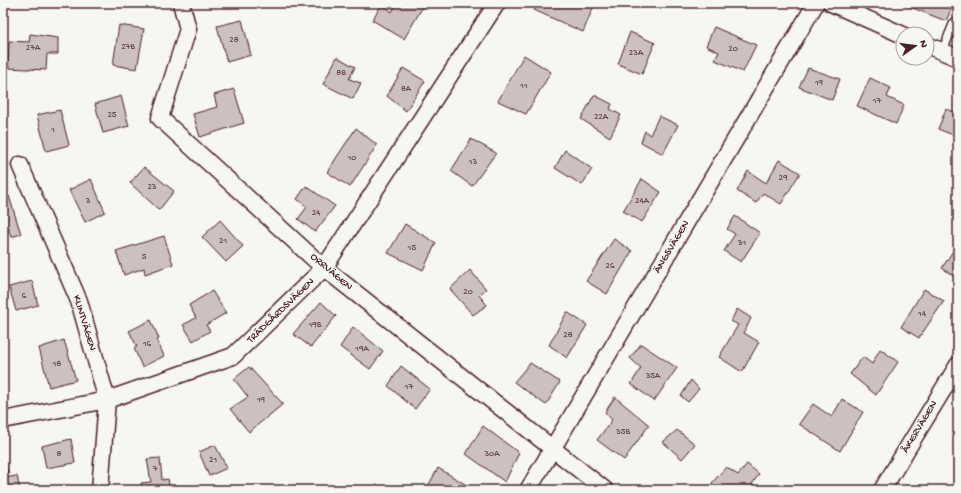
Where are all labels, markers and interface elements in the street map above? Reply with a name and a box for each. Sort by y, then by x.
north arrow [895,26,935,66]
house number: 28 [229,35,239,46]
text: N [916,39,929,49]
house number: 27B [121,42,135,53]
house number: 27A [26,43,41,54]
house number: 20 [728,44,738,55]
house number: 23A [629,48,644,59]
house number: 8B [336,68,346,79]
house number: 19 [814,78,824,89]
house number: 11 [519,81,528,92]
house number: 8A [401,84,412,95]
house number: 17 [872,96,881,107]
house number: 25 [107,110,117,121]
house number: 22A [594,112,609,123]
house number: 1 [50,125,55,136]
house number: 10 [347,153,356,164]
house number: 13 [468,157,477,168]
house number: 29 [779,173,788,184]
house number: 23 [147,182,157,193]
house number: 3 [85,196,91,207]
house number: 24A [635,196,650,207]
house number: 24 [312,208,321,219]
street label: ÄNGSVÄGEN [652,218,692,276]
house number: 21 [219,236,227,247]
house number: 31 [737,238,747,249]
house number: 15 [407,243,416,254]
street label: ORRVÄGEN [307,251,355,293]
house number: 5 [142,252,147,263]
house number: 26 [606,261,615,272]
street label: TRÄDGÅRDSVÄGEN [243,274,317,347]
house number: 20 [463,287,473,298]
house number: 6 [22,291,27,302]
street label: KLINTVÄGEN [70,294,98,352]
house number: 14 [917,309,927,320]
house number: 19B [308,320,322,331]
house number: 28 [563,330,573,341]
house number: 16 [142,339,152,350]
house number: 19A [354,344,369,355]
house number: 18 [52,359,61,370]
house number: 35A [645,371,661,382]
house number: 17 [404,382,413,393]
house number: 19 [256,395,266,406]
street label: ÅKERVÄGEN [898,398,940,455]
house number: 35B [615,427,630,438]
house number: 8 [57,449,62,460]
house number: 30A [483,449,500,460]
house number: 21 [209,455,217,466]
house number: 7 [152,464,158,475]

